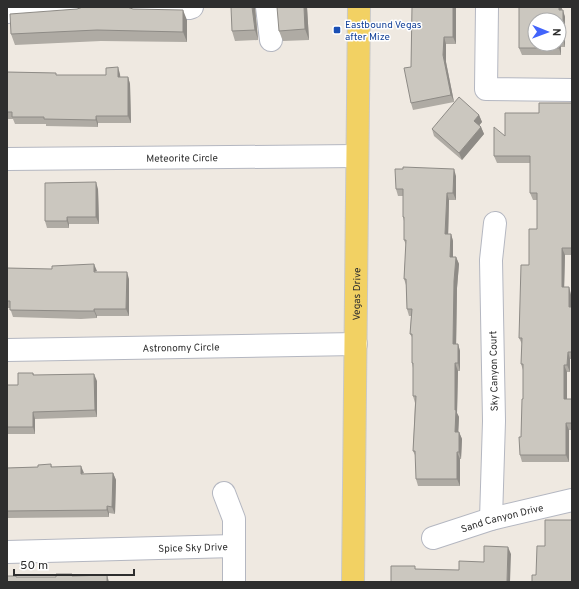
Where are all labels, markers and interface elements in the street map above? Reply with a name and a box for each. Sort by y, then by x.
north arrow [527,12,567,52]
place label: Eastbound Vegas after Mize [345,19,422,44]
marker: Eastbound Vegas after Mize [332,25,342,35]
text: N [549,28,563,36]
street label: Meteorite Circle [146,152,218,166]
street label: Vegas Drive [351,268,364,321]
street label: Sky Canyon Court [487,330,502,411]
street label: Astronomy Circle [142,341,220,356]
street label: Sand Canyon Drive [459,502,545,536]
street label: Spice Sky Drive [158,541,228,556]
scale bar [14,551,134,577]
text: 50 m [20,558,48,574]

